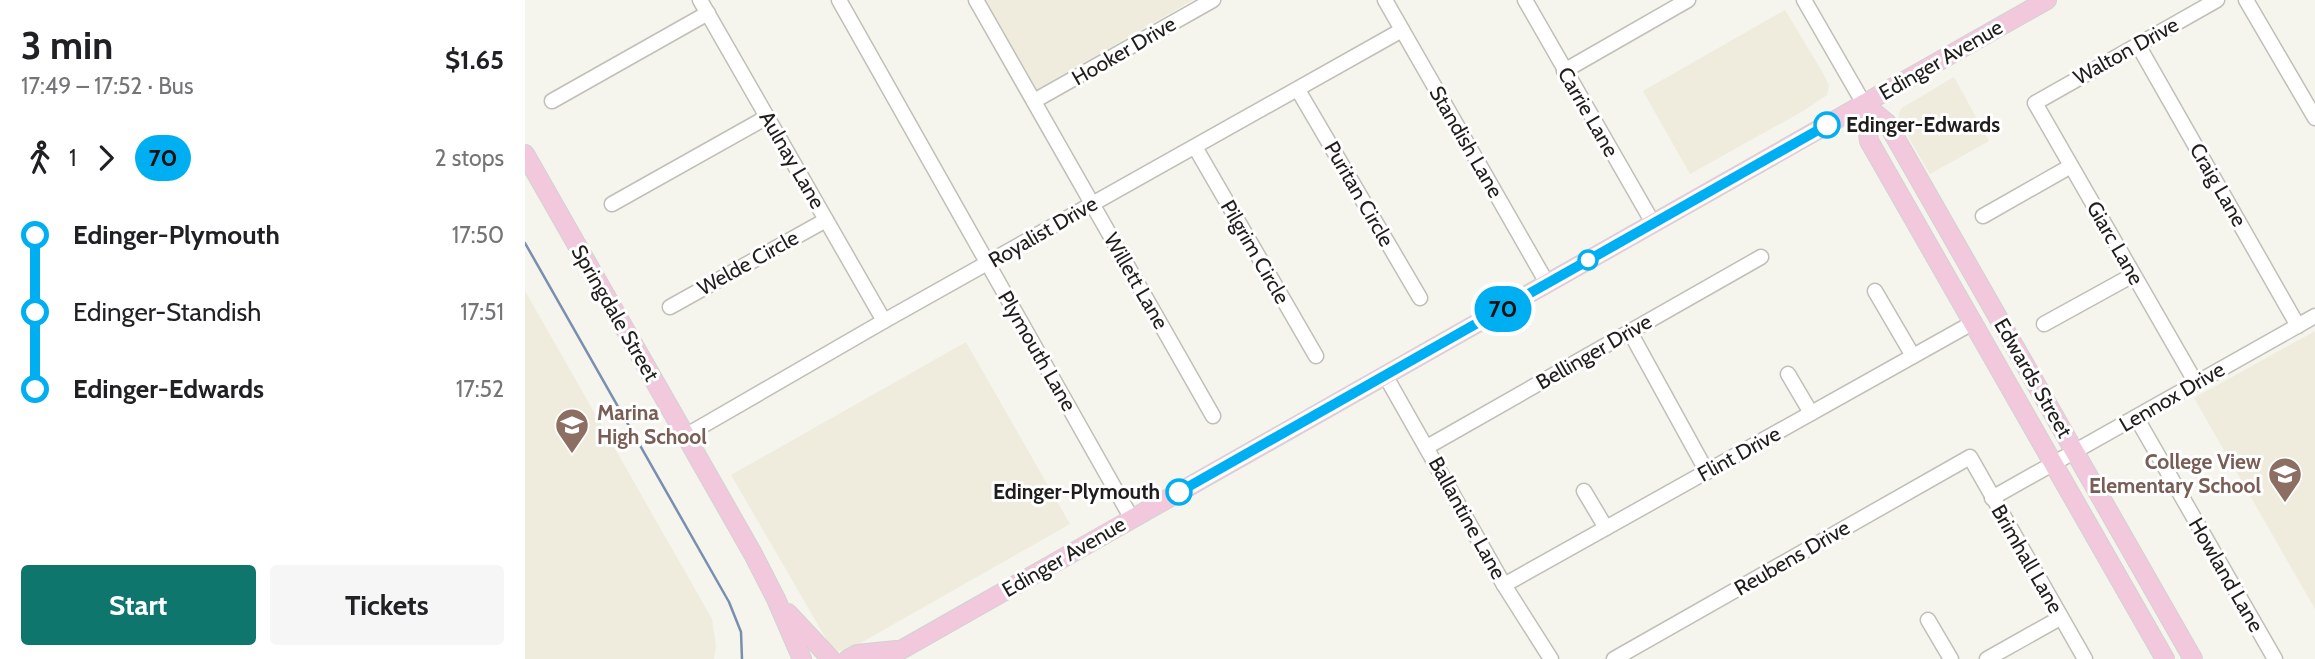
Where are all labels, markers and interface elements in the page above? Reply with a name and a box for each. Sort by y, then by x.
street label: Hooker Drive [1067,11,1180,90]
street label: Walton Drive [2069,11,2183,90]
street label: Edinger Avenue [1875,14,2007,105]
text: 3 min [21,22,113,69]
text: $1.65 [445,44,504,76]
street label: Carrie Lane [1553,62,1624,161]
text: 17:49 – 17:52 · Bus [21,72,193,100]
street label: Standish Lane [1424,81,1509,202]
street label: Aulnay Lane [754,107,830,213]
marker: Edinger-Edwards [1814,112,1840,138]
place label: Edinger-Edwards [1846,112,2000,137]
street label: Puritan Circle [1319,137,1400,251]
icon: walk [21,139,59,177]
icon: forward [87,139,125,177]
street label: Craig Lane [2185,139,2252,231]
text: 70 [149,143,177,172]
text: 1 [69,144,77,172]
text: 2 stops [435,144,504,172]
street label: Royalist Drive [984,190,1102,273]
street label: Pilgrim Circle [1216,195,1295,308]
street label: Giarc Lane [2082,197,2149,289]
text: Edinger-Plymouth [73,219,280,251]
text: 17:50 [452,221,504,249]
street label: Welde Circle [693,225,803,300]
street label: Willett Lane [1099,228,1174,333]
street label: Springdale Street [566,240,665,385]
unlabelled marker [1578,250,1598,270]
street label: Plymouth Lane [993,286,1082,415]
line badge: 70 [1471,286,1535,332]
text: 70 [1489,294,1517,323]
text: Edinger-Standish [73,296,261,328]
text: 17:51 [460,298,504,326]
street label: Bellinger Drive [1532,308,1656,395]
street label: Edwards Street [1989,314,2078,442]
street label: Lennox Drive [2115,356,2229,437]
text: Edinger-Edwards [73,373,264,405]
text: 17:52 [456,375,504,403]
place label: Marina High School [597,400,707,449]
school or university icon: Marina High School [553,406,591,455]
street label: Flint Drive [1693,420,1785,487]
place label: College View Elementary School [2089,449,2262,498]
street label: Ballantine Lane [1424,452,1511,584]
school or university icon: College View Elementary School [2266,455,2304,504]
place label: Edinger-Plymouth [993,479,1160,504]
marker: Edinger-Plymouth [1166,479,1192,505]
street label: Brimhall Lane [1986,500,2069,618]
street label: Edinger Avenue [998,511,1130,602]
street label: Howland Lane [2184,513,2269,636]
street label: Reubens Drive [1730,514,1854,601]
button: Start [21,565,256,645]
button: Tickets [270,565,504,645]

